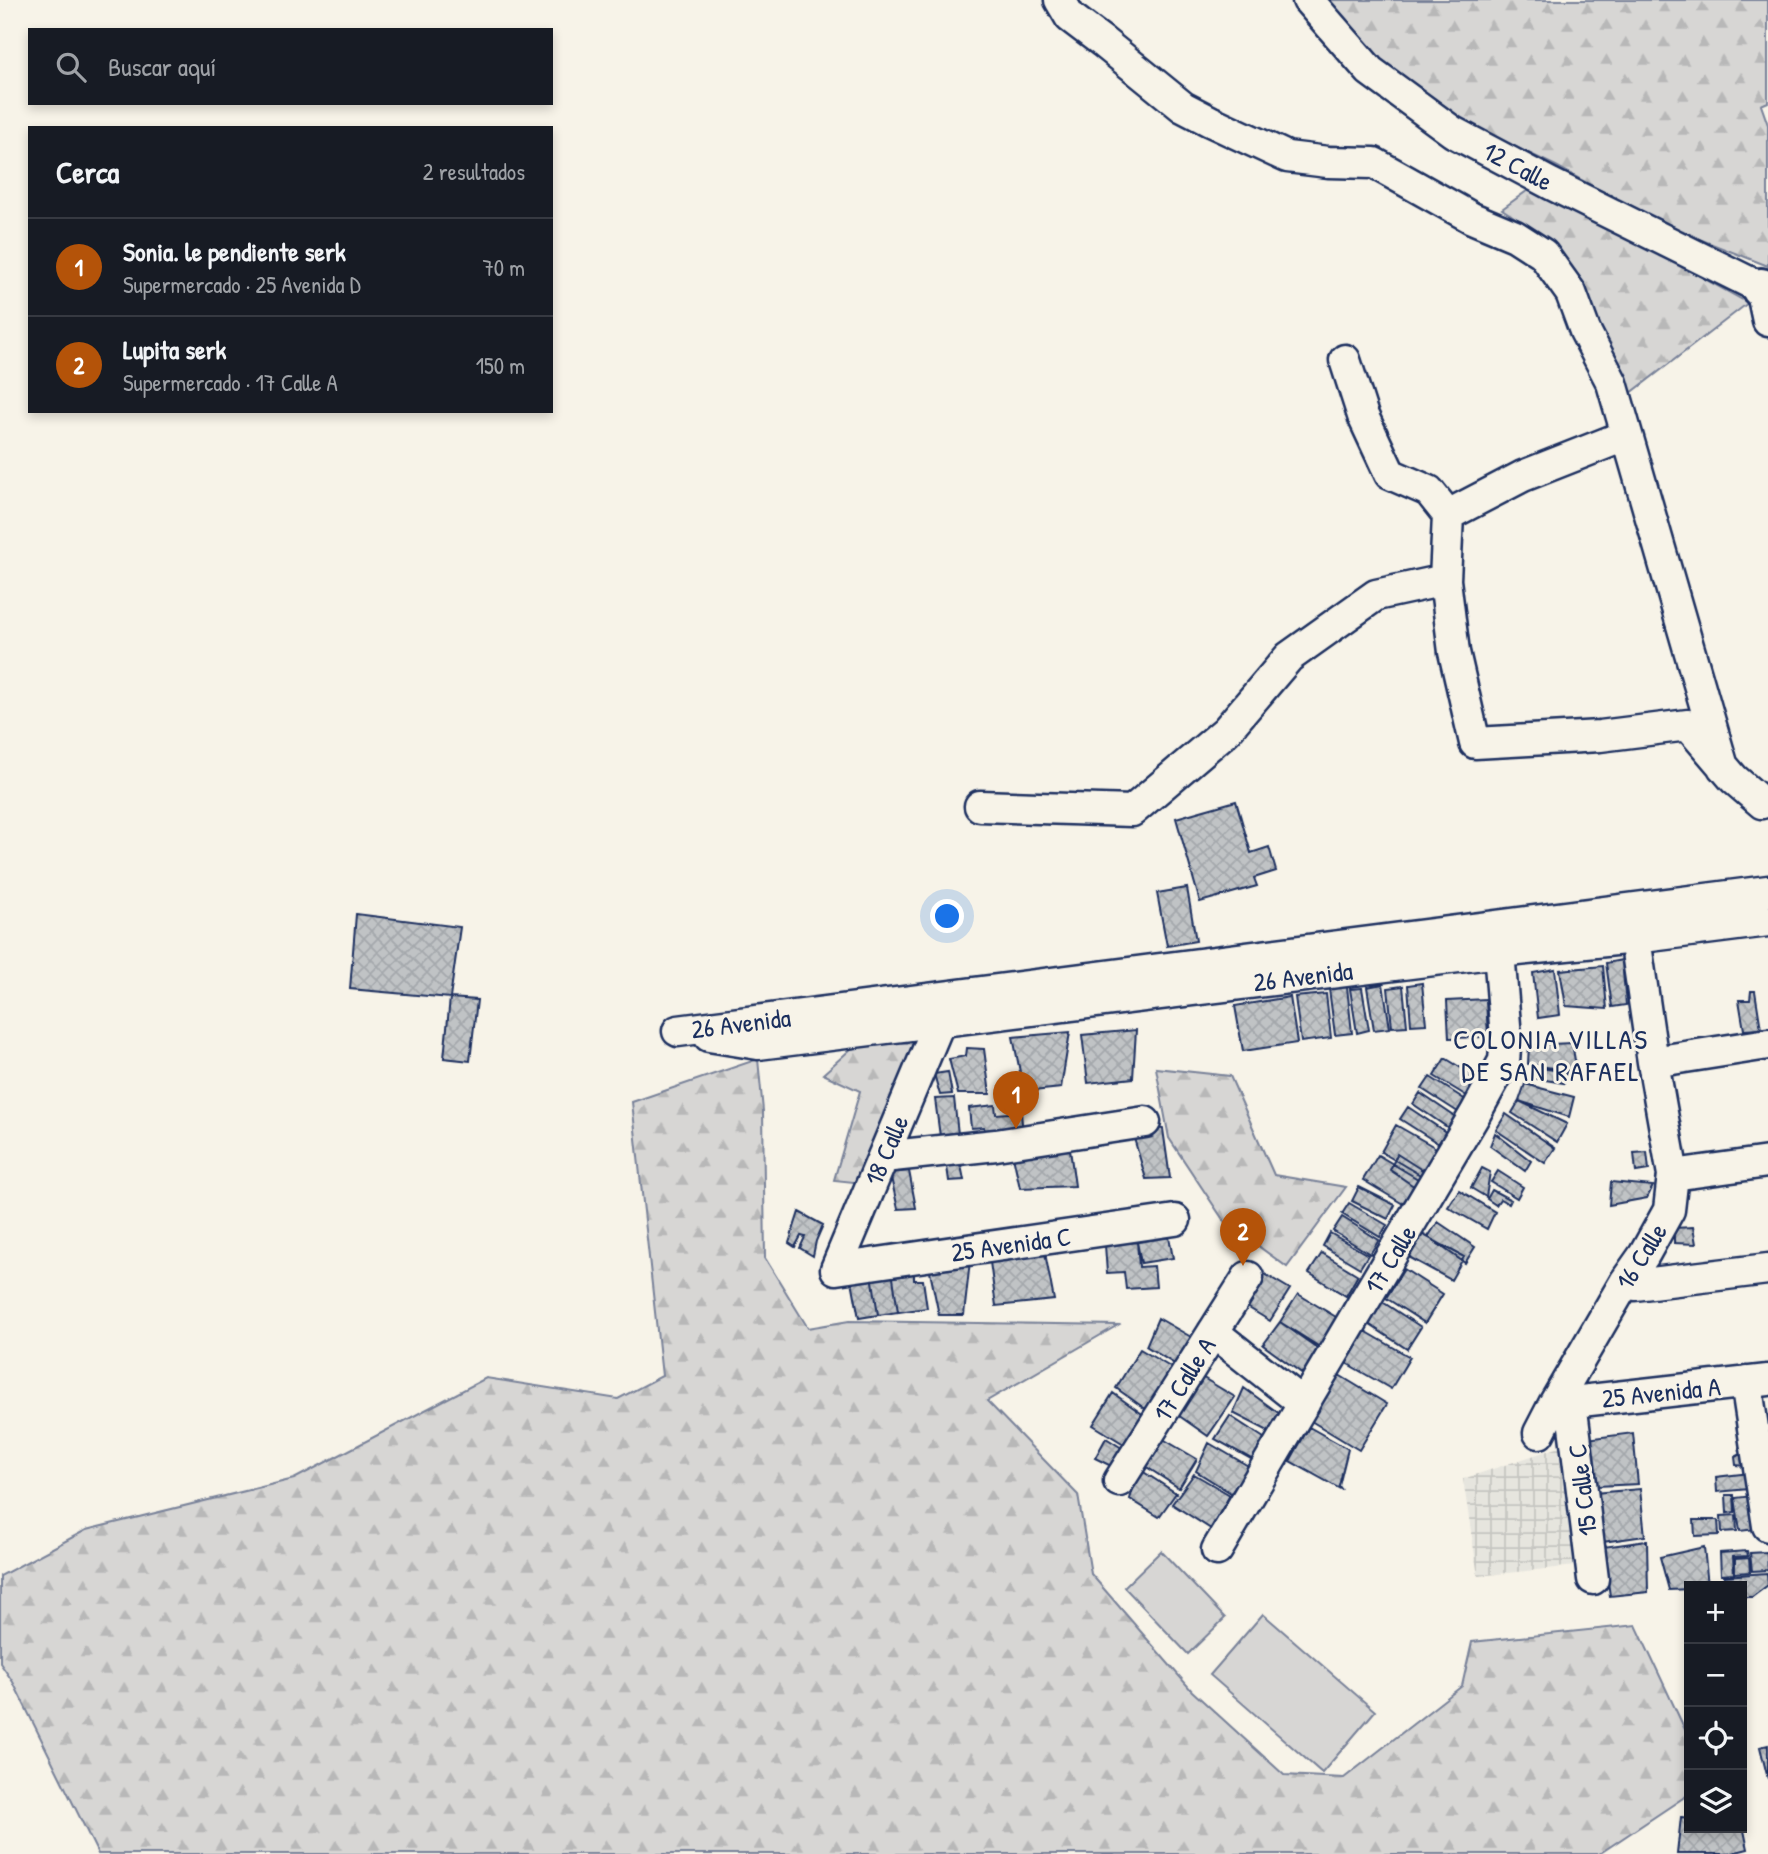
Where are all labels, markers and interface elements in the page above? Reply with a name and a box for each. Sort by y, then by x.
search box [28,28,553,105]
icon: search [52,48,90,86]
text: Buscar aquí [108,49,216,84]
street label: 12 Calle [1477,133,1559,199]
text: Cerca [56,152,119,192]
text: 2 resultados [423,156,525,187]
text: Sonia. le pendiente serk [123,234,346,269]
text: 1 [75,252,83,283]
text: 70 m [482,252,525,283]
text: Supermercado · 25 Avenida D [123,269,361,300]
text: Lupita serk [123,332,226,367]
text: 2 [74,350,84,381]
text: 150 m [476,350,525,381]
text: Supermercado · 17 Calle A [123,367,338,398]
your location [930,899,964,933]
street label: 26 Avenida [1251,953,1355,999]
street label: 26 Avenida [689,1000,793,1046]
district label: COLONIA VILLAS DE SAN RAFAEL [1453,1020,1649,1090]
pin: 1 [993,1071,1039,1129]
street label: 18 Calle [856,1110,916,1190]
pin: 2 [1220,1208,1266,1266]
street label: 16 Calle [1607,1216,1675,1296]
street label: 25 Avenida C [949,1218,1073,1270]
street label: 17 Calle [1356,1218,1424,1300]
street label: 17 Calle A [1145,1330,1224,1428]
street label: 25 Avenida A [1600,1368,1722,1416]
street label: 15 Calle C [1559,1442,1605,1538]
map controls [1684,1581,1747,1833]
button: + [1684,1581,1747,1644]
button: − [1684,1644,1747,1707]
button: locate [1684,1707,1747,1770]
button: layers [1684,1770,1747,1833]

